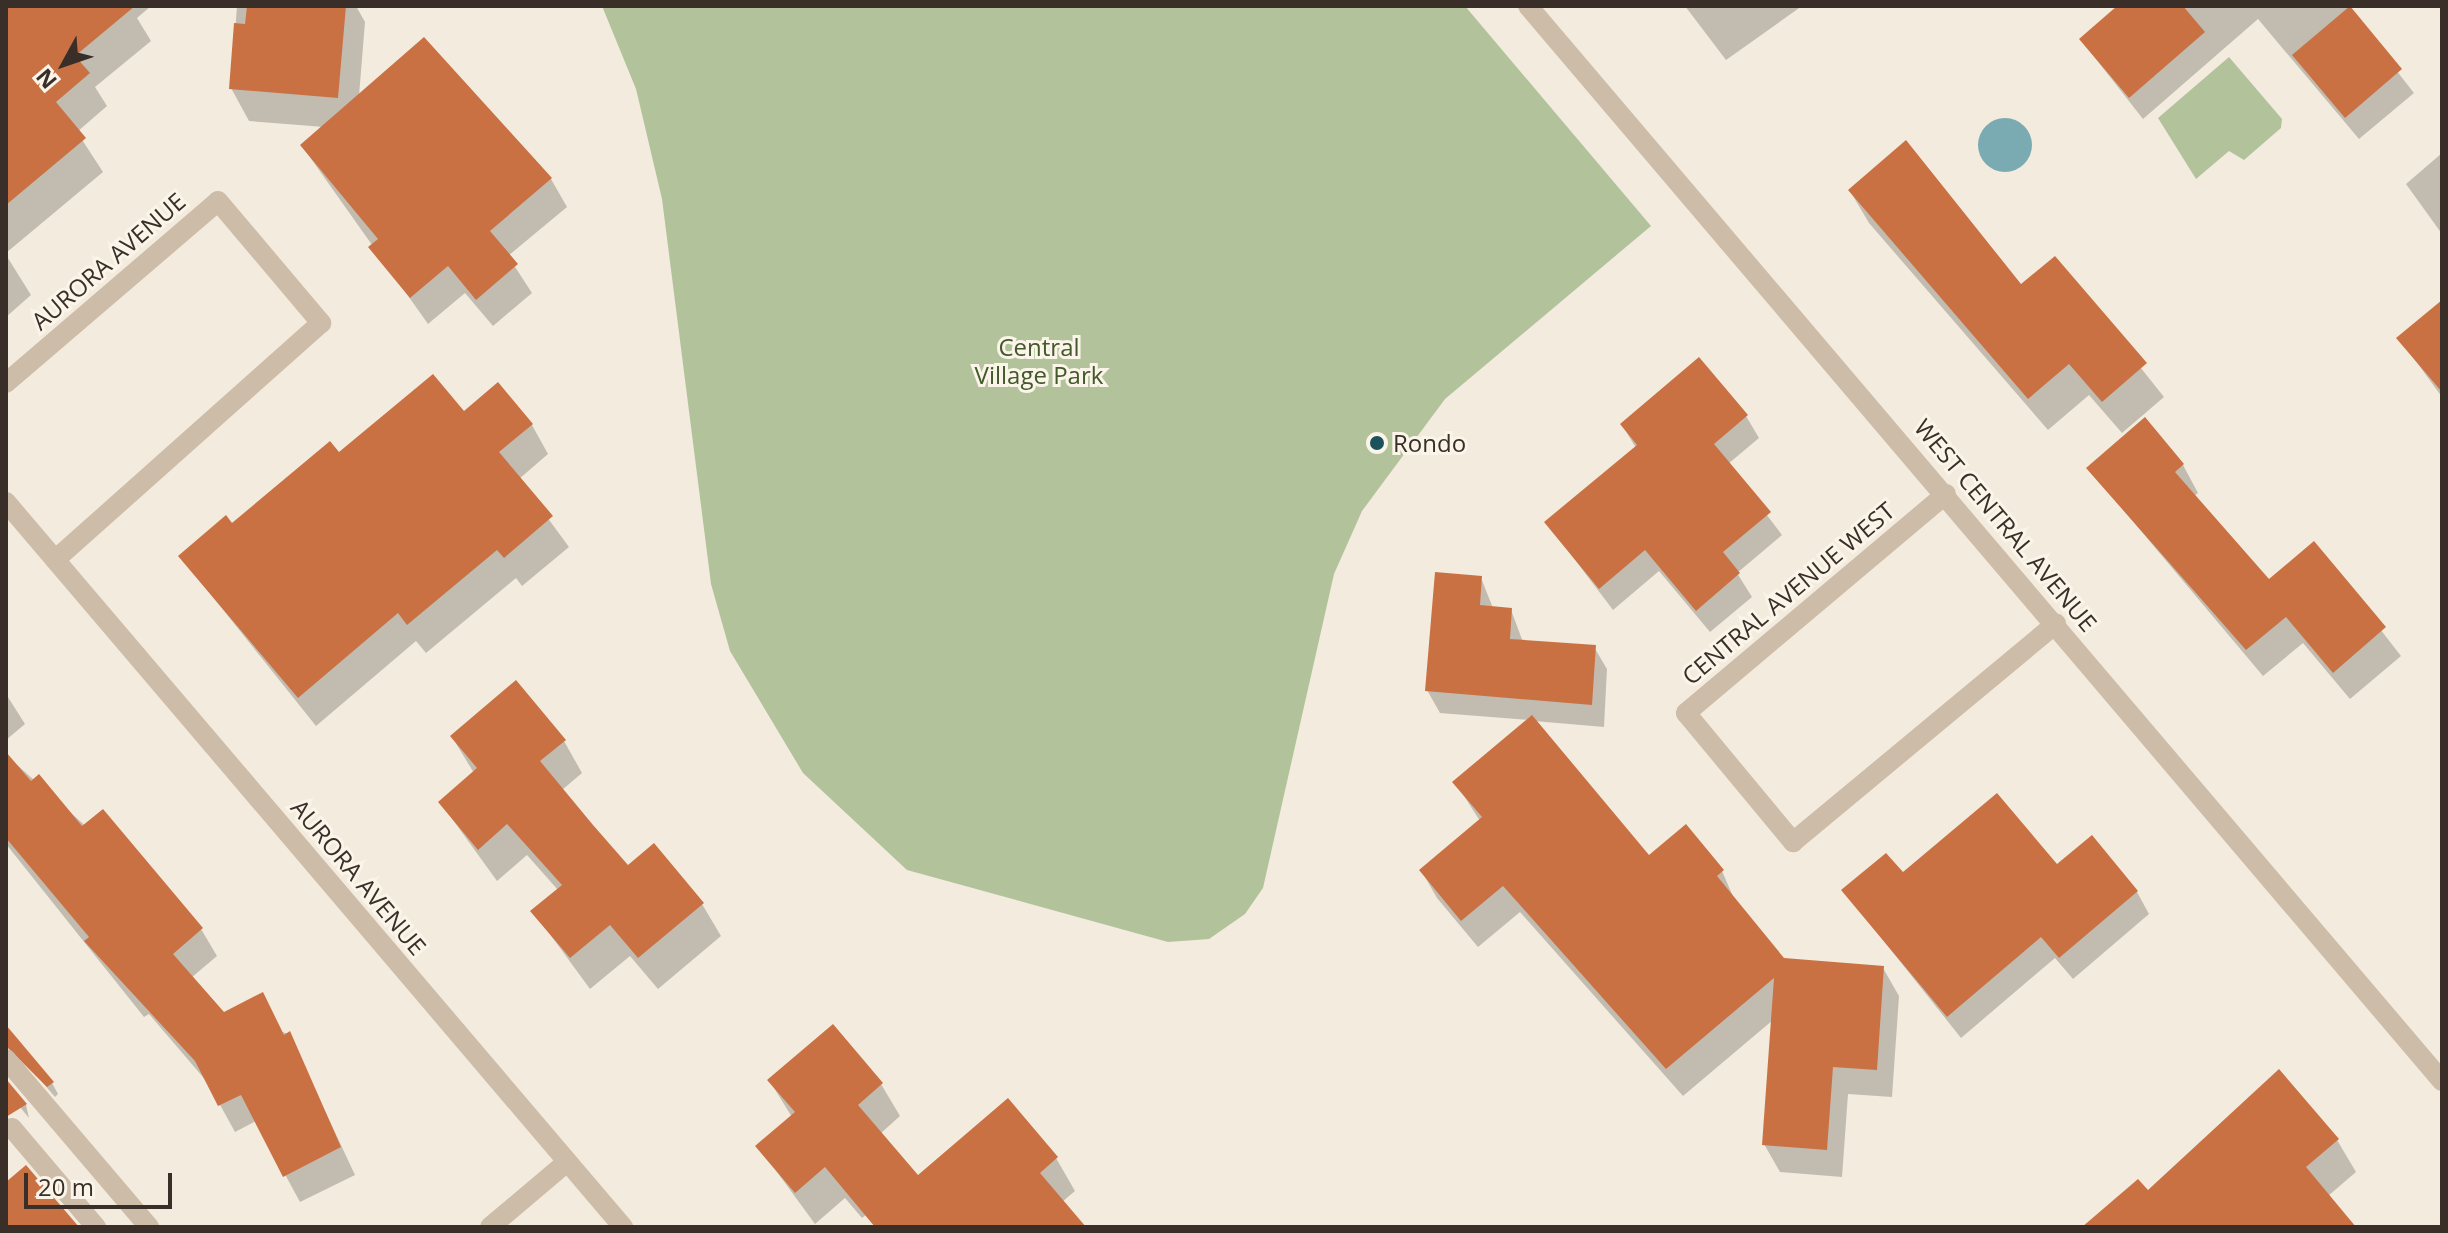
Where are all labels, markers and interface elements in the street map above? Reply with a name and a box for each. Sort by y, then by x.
north arrow [24,24,104,104]
text: N [28,63,63,96]
street label: AURORA AVENUE [25,186,191,336]
park label: Central Village Park [975,333,1103,389]
street label: WEST CENTRAL AVENUE [1909,413,2103,637]
place label: Rondo [1393,429,1466,457]
marker: Rondo [1368,434,1386,452]
street label: CENTRAL AVENUE WEST [1676,496,1900,690]
street label: AURORA AVENUE [286,793,432,961]
scale bar [28,1157,176,1207]
text: 20 m [38,1170,94,1203]

